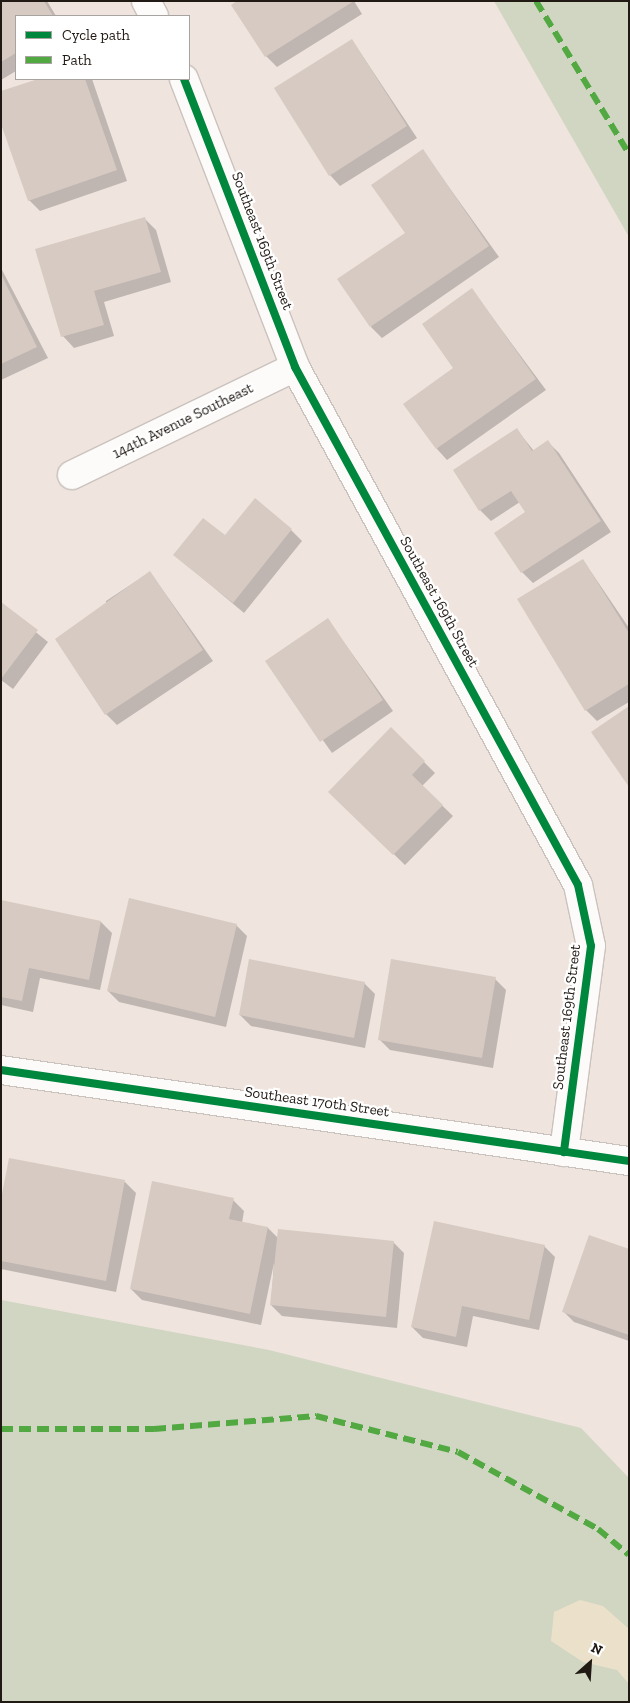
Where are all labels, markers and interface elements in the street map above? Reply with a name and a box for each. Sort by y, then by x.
legend [15,15,190,80]
text: Cycle path [62,26,130,44]
text: Path [62,51,92,69]
street label: Southeast 169th Street [227,169,297,313]
street label: 144th Avenue Southeast [110,379,256,463]
street label: Southeast 169th Street [396,534,482,670]
street label: Southeast 169th Street [549,943,585,1091]
street label: Southeast 170th Street [243,1083,391,1121]
north arrow [565,1638,615,1688]
text: N [588,1639,605,1659]

